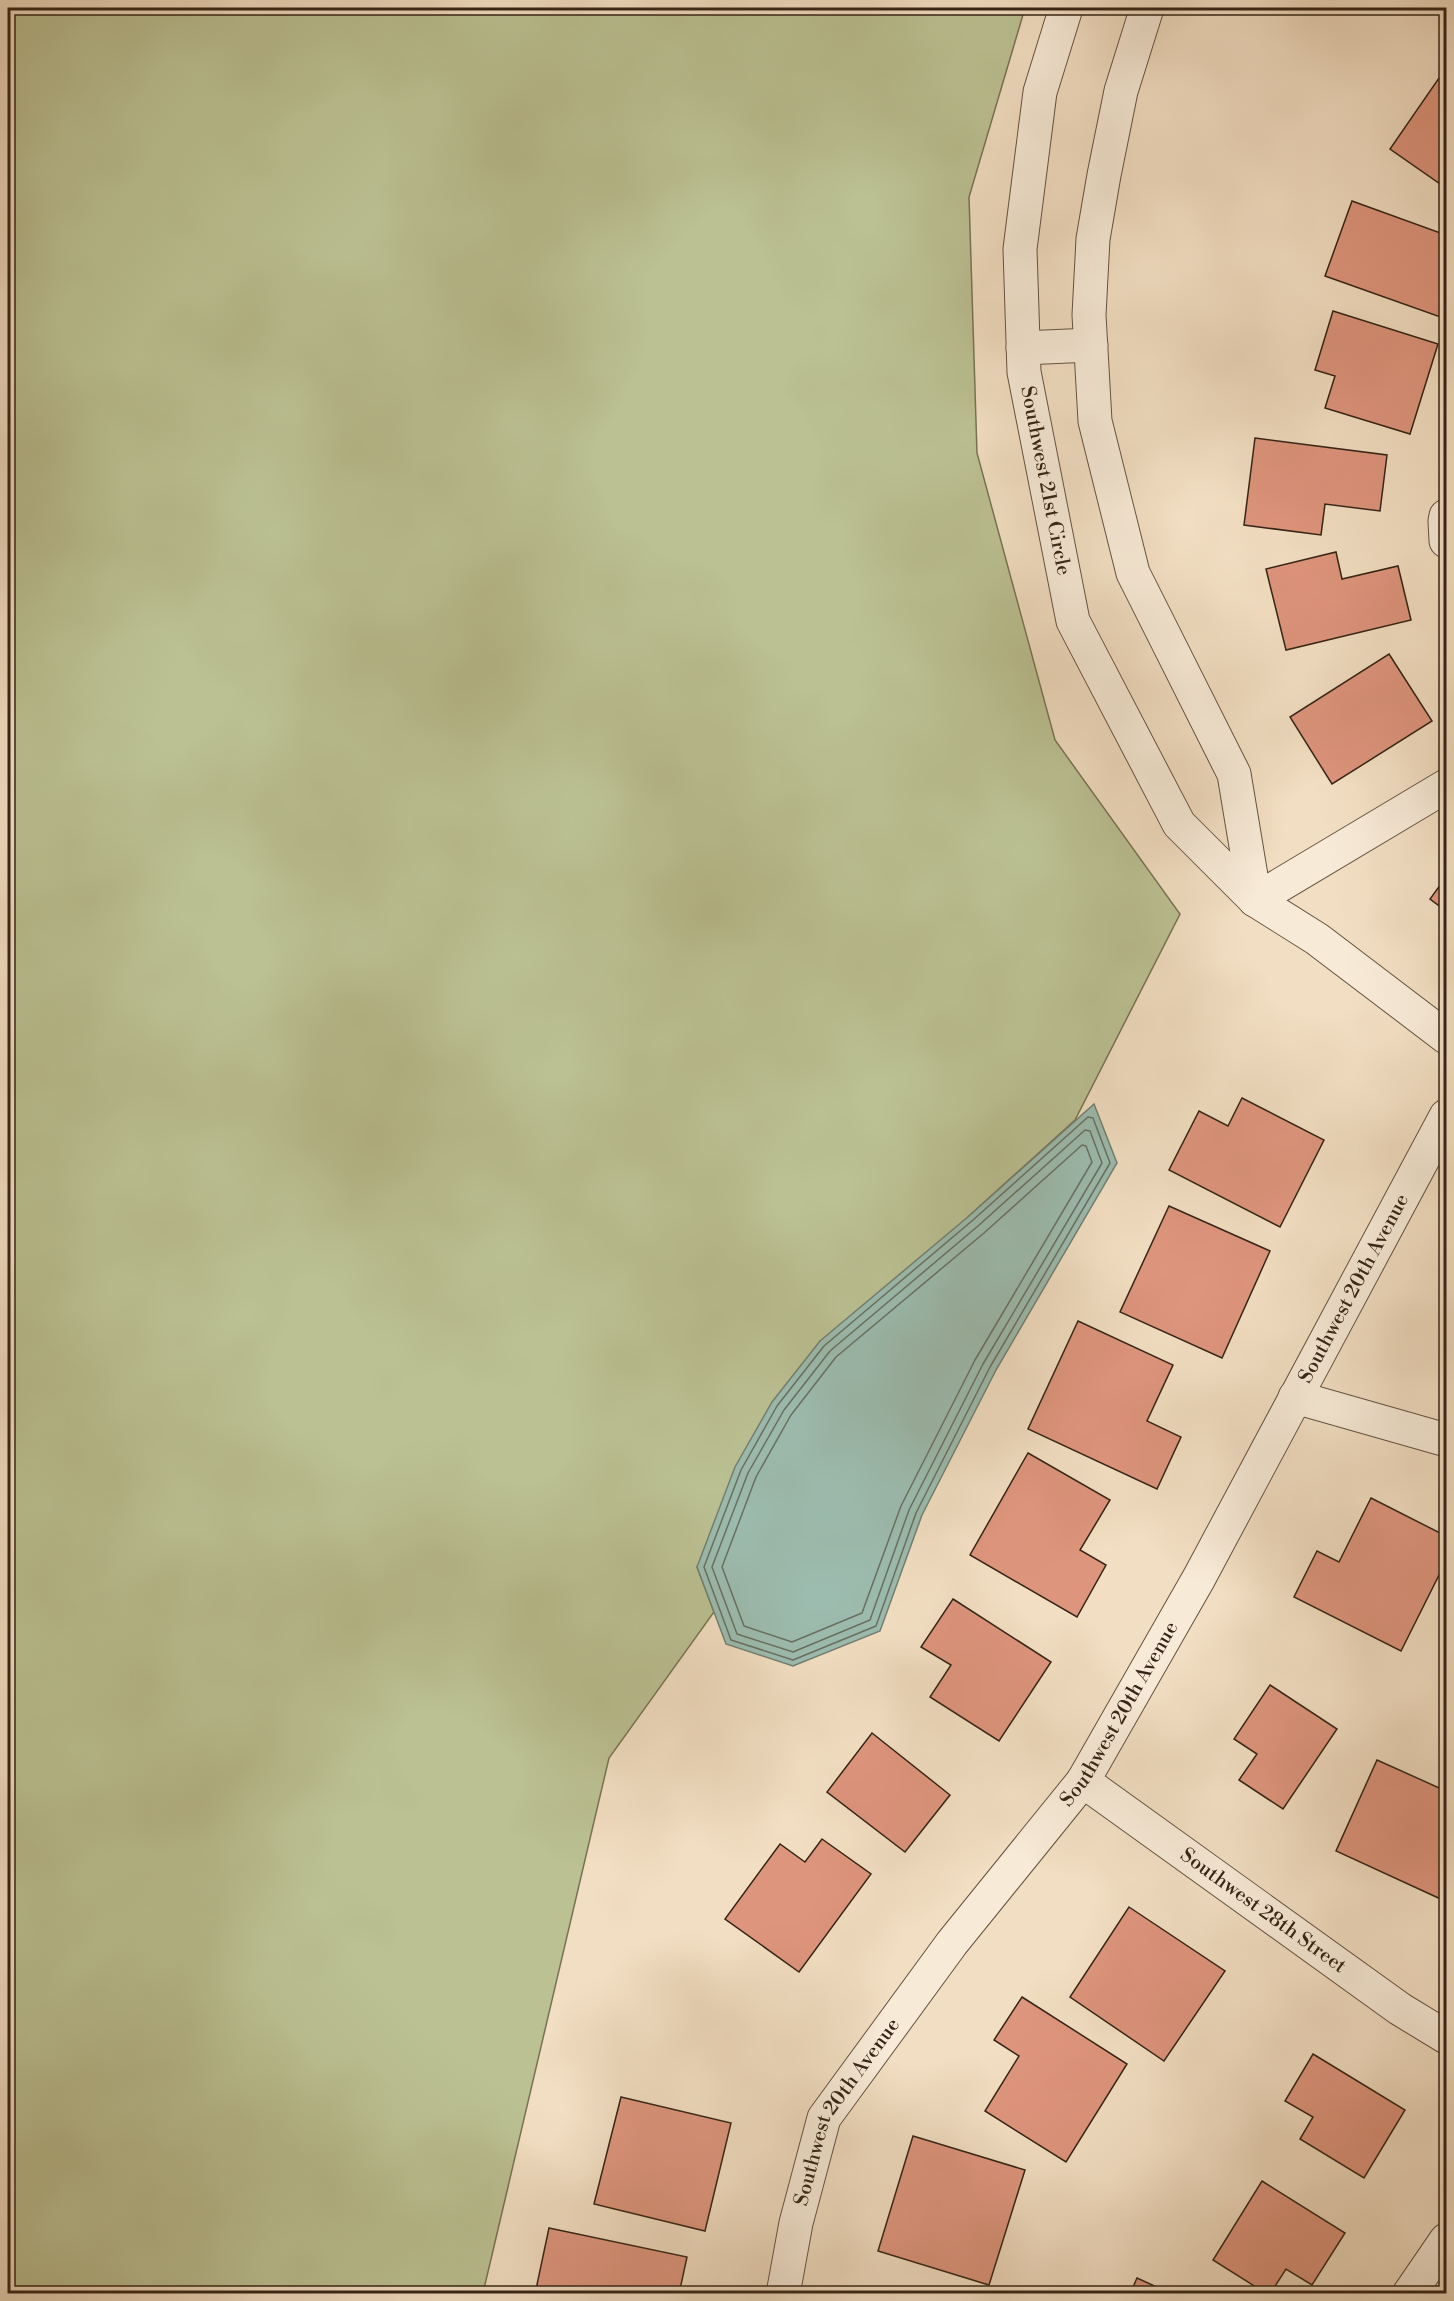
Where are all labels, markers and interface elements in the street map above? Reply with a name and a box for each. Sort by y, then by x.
street label: Southwest 21st Circle [1015,384,1076,577]
street label: Southwest 20th Avenue [1293,1190,1415,1388]
street label: Southwest 20th Avenue [1055,1617,1184,1812]
street label: Southwest 28th Street [1175,1842,1351,1979]
street label: Southwest 20th Avenue [789,2013,905,2209]

